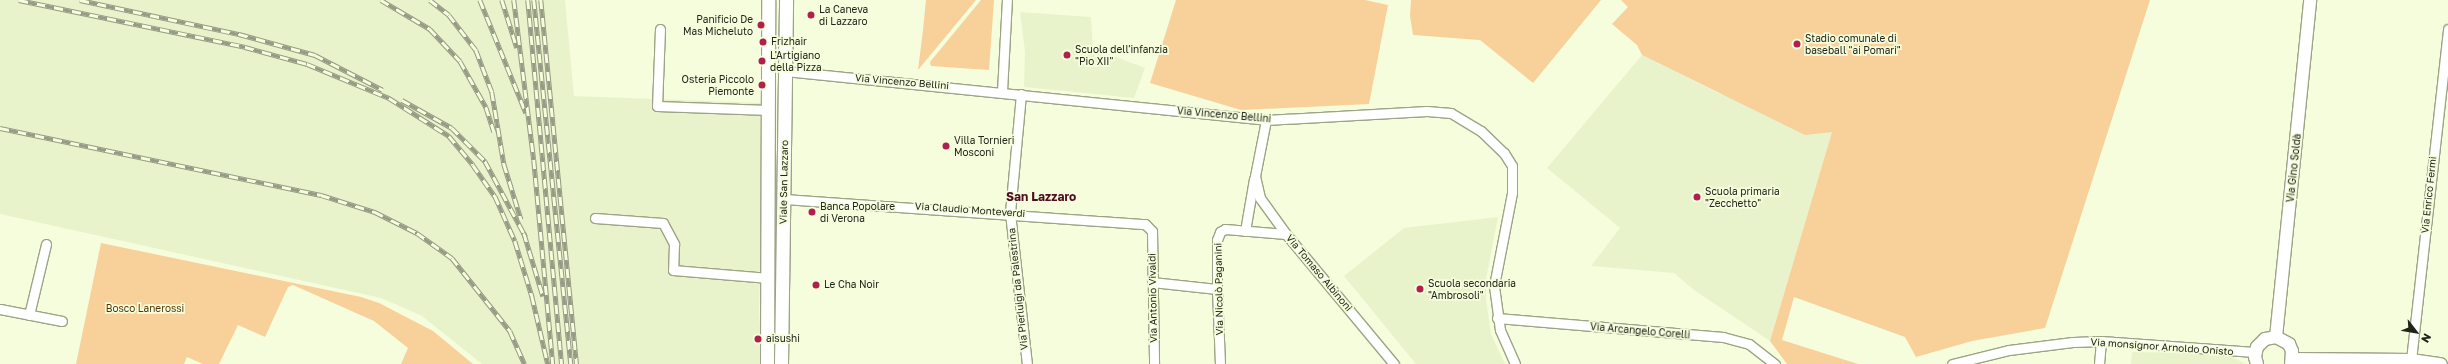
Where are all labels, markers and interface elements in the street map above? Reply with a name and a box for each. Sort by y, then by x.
place label: La Caneva di Lazzaro [819,3,868,26]
marker: La Caneva di Lazzaro [806,10,816,20]
place label: Panificio De Mas Micheluto [683,13,753,36]
marker: Panificio De Mas Micheluto [756,20,766,30]
place label: Stadio comunale di baseball "ai Pomari" [1805,32,1901,56]
place label: Frizhair [771,36,807,48]
marker: Frizhair [758,37,768,47]
marker: Stadio comunale di baseball "ai Pomari" [1792,39,1802,49]
place label: Scuola dell'infanzia "Pio XII" [1075,43,1168,66]
place label: L'Artigiano della Pizza [770,49,822,72]
marker: Scuola dell'infanzia "Pio XII" [1062,50,1072,60]
marker: L'Artigiano della Pizza [757,56,767,66]
street label: Via Vincenzo Bellini [854,72,950,92]
place label: Osteria Piccolo Piemonte [682,73,754,96]
marker: Osteria Piccolo Piemonte [757,80,767,90]
street label: Via Vincenzo Bellini [1176,105,1272,125]
street label: Via Gino Soldà [2284,133,2304,203]
place label: Villa Tornieri Mosconi [954,134,1014,158]
street label: Viale San Lazzaro [777,140,791,224]
marker: Villa Tornieri Mosconi [941,141,951,151]
street label: Via Enrico Fermi [2419,156,2439,234]
place label: Scuola primaria "Zecchetto" [1705,185,1780,208]
district label: San Lazzaro [1006,190,1076,204]
marker: Scuola primaria "Zecchetto" [1692,192,1702,202]
place label: Banca Popolare di Verona [820,200,895,224]
street label: Via Claudio Monteverdi [914,200,1026,220]
marker: Banca Popolare di Verona [807,207,817,217]
street label: Via Pierluigi da Palestrina [1006,227,1030,351]
street label: Via Tomaso Albinoni [1283,232,1355,314]
street label: Via Nicolò Paganini [1212,243,1226,335]
street label: Via Antonio Vivaldi [1146,253,1160,343]
place label: Scuola secondaria "Ambrosoli" [1428,277,1516,300]
place label: Le Cha Noir [824,279,879,291]
marker: Le Cha Noir [811,280,821,290]
marker: Scuola secondaria "Ambrosoli" [1415,284,1425,294]
park label: Bosco Lanerossi [106,303,184,315]
north arrow [2396,312,2436,352]
street label: Via Arcangelo Corelli [1590,321,1690,341]
text: N [2419,332,2434,345]
place label: aisushi [766,333,800,345]
marker: aisushi [753,334,763,344]
street label: Via monsignor Arnoldo Onisto [2090,336,2234,358]

